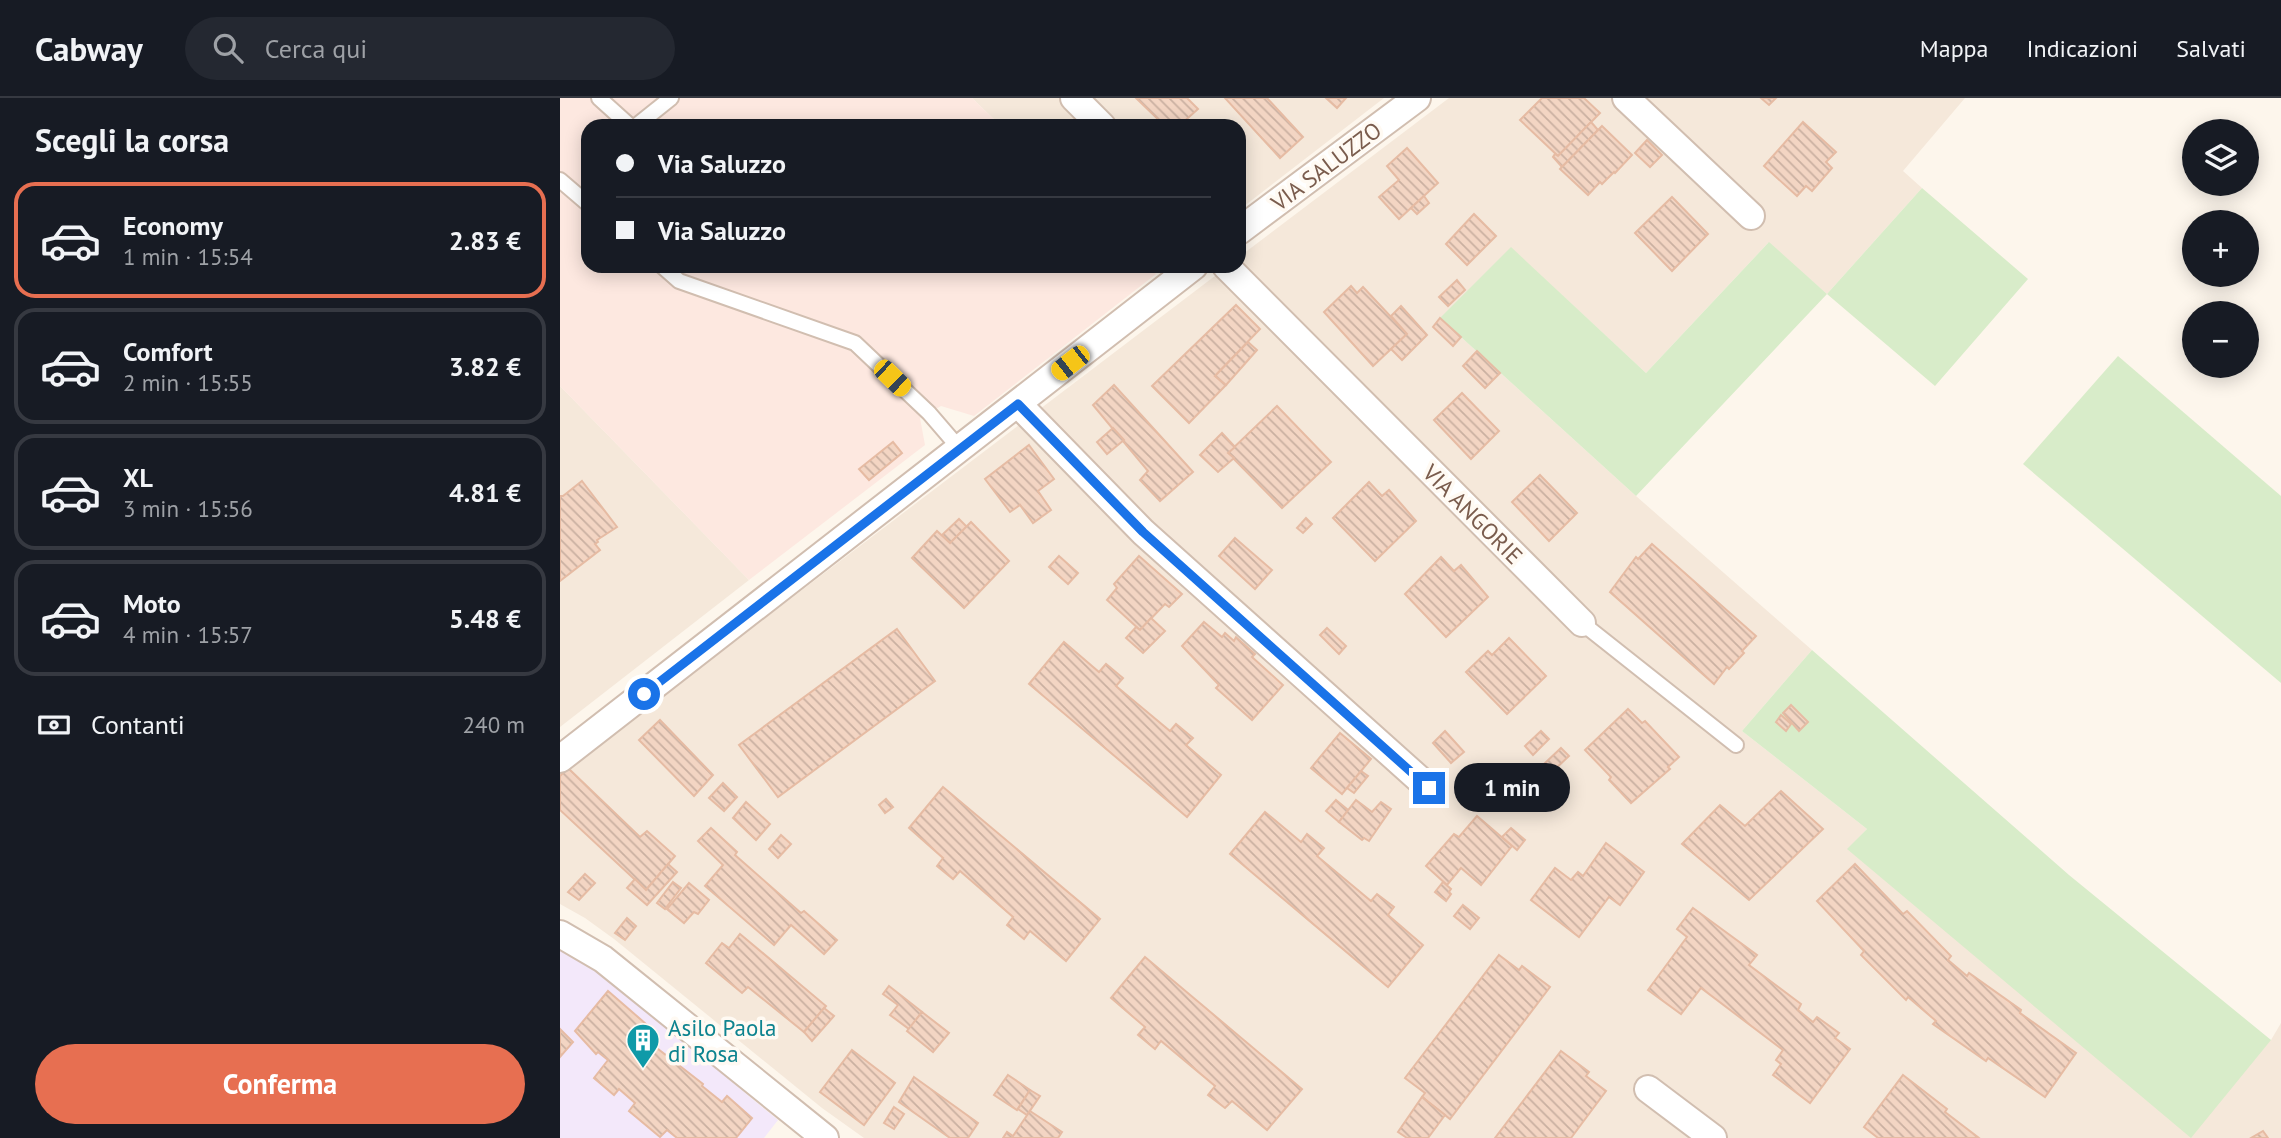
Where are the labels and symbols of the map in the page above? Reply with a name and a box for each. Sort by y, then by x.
street label: VIA SALUZZO [1264,115,1387,218]
car [1047,342,1094,384]
car [870,356,915,400]
street label: VIA ANGORIE [1416,457,1529,570]
route start [628,678,660,710]
callout: 1 min [1454,764,1569,812]
route end [1413,772,1445,804]
place label: Asilo Paola di Rosa [668,1013,776,1068]
building icon: Asilo Paola di Rosa [624,1021,662,1070]

